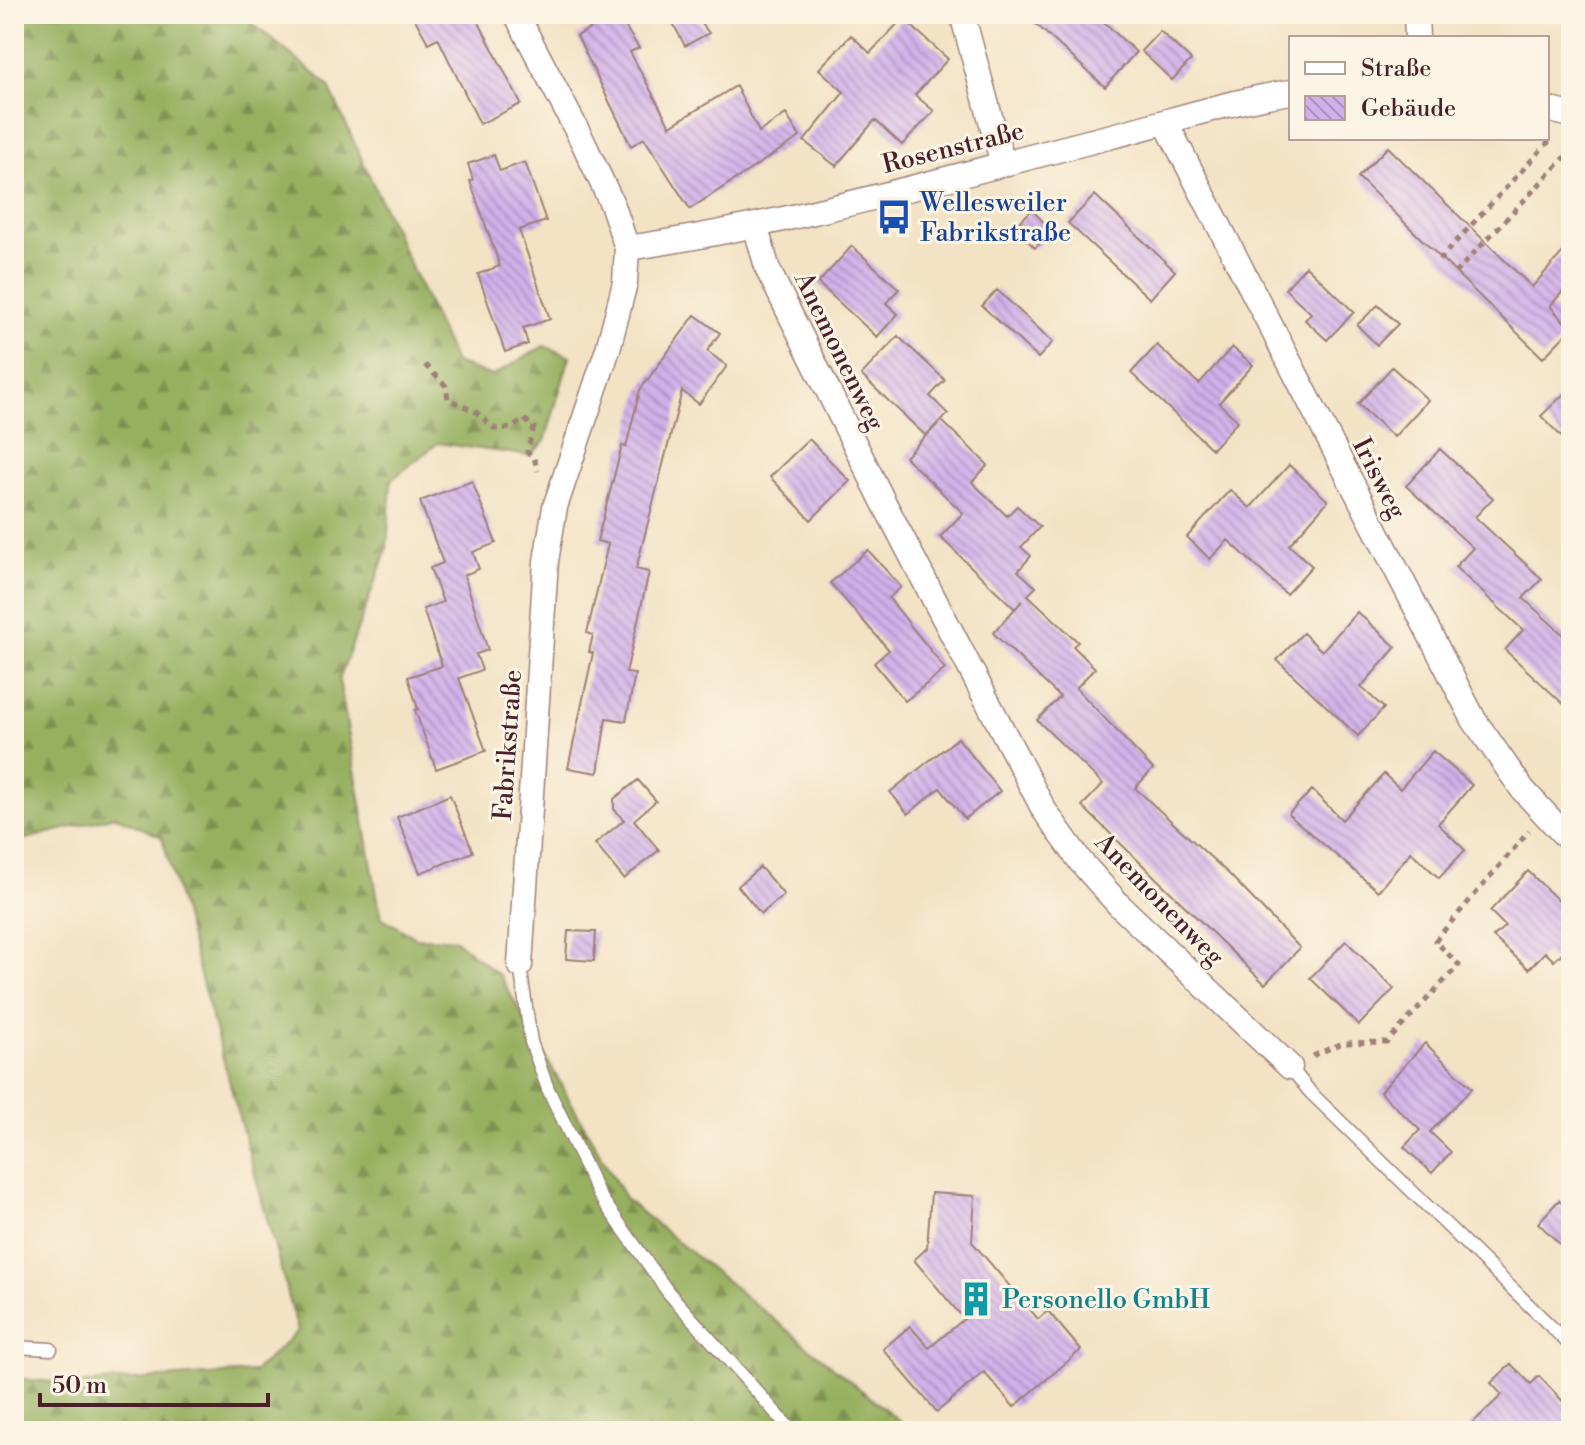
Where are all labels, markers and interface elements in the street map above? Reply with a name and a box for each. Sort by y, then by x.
legend [1289,36,1549,140]
text: Straße [1361,54,1431,84]
text: Gebäude [1361,94,1456,124]
street label: Rosenstraße [879,115,1028,181]
place label: Wellesweiler Fabrikstraße [919,187,1071,249]
bus stop icon: Wellesweiler Fabrikstraße [875,198,913,236]
street label: Anemonenweg [787,266,891,436]
street label: Irisweg [1345,433,1413,525]
street label: Fabrikstraße [487,669,529,822]
street label: Anemonenweg [1087,826,1231,973]
building icon: Personello GmbH [957,1280,995,1318]
place label: Personello GmbH [1002,1284,1210,1316]
scale bar [40,1357,268,1407]
text: 50 m [52,1371,107,1401]

